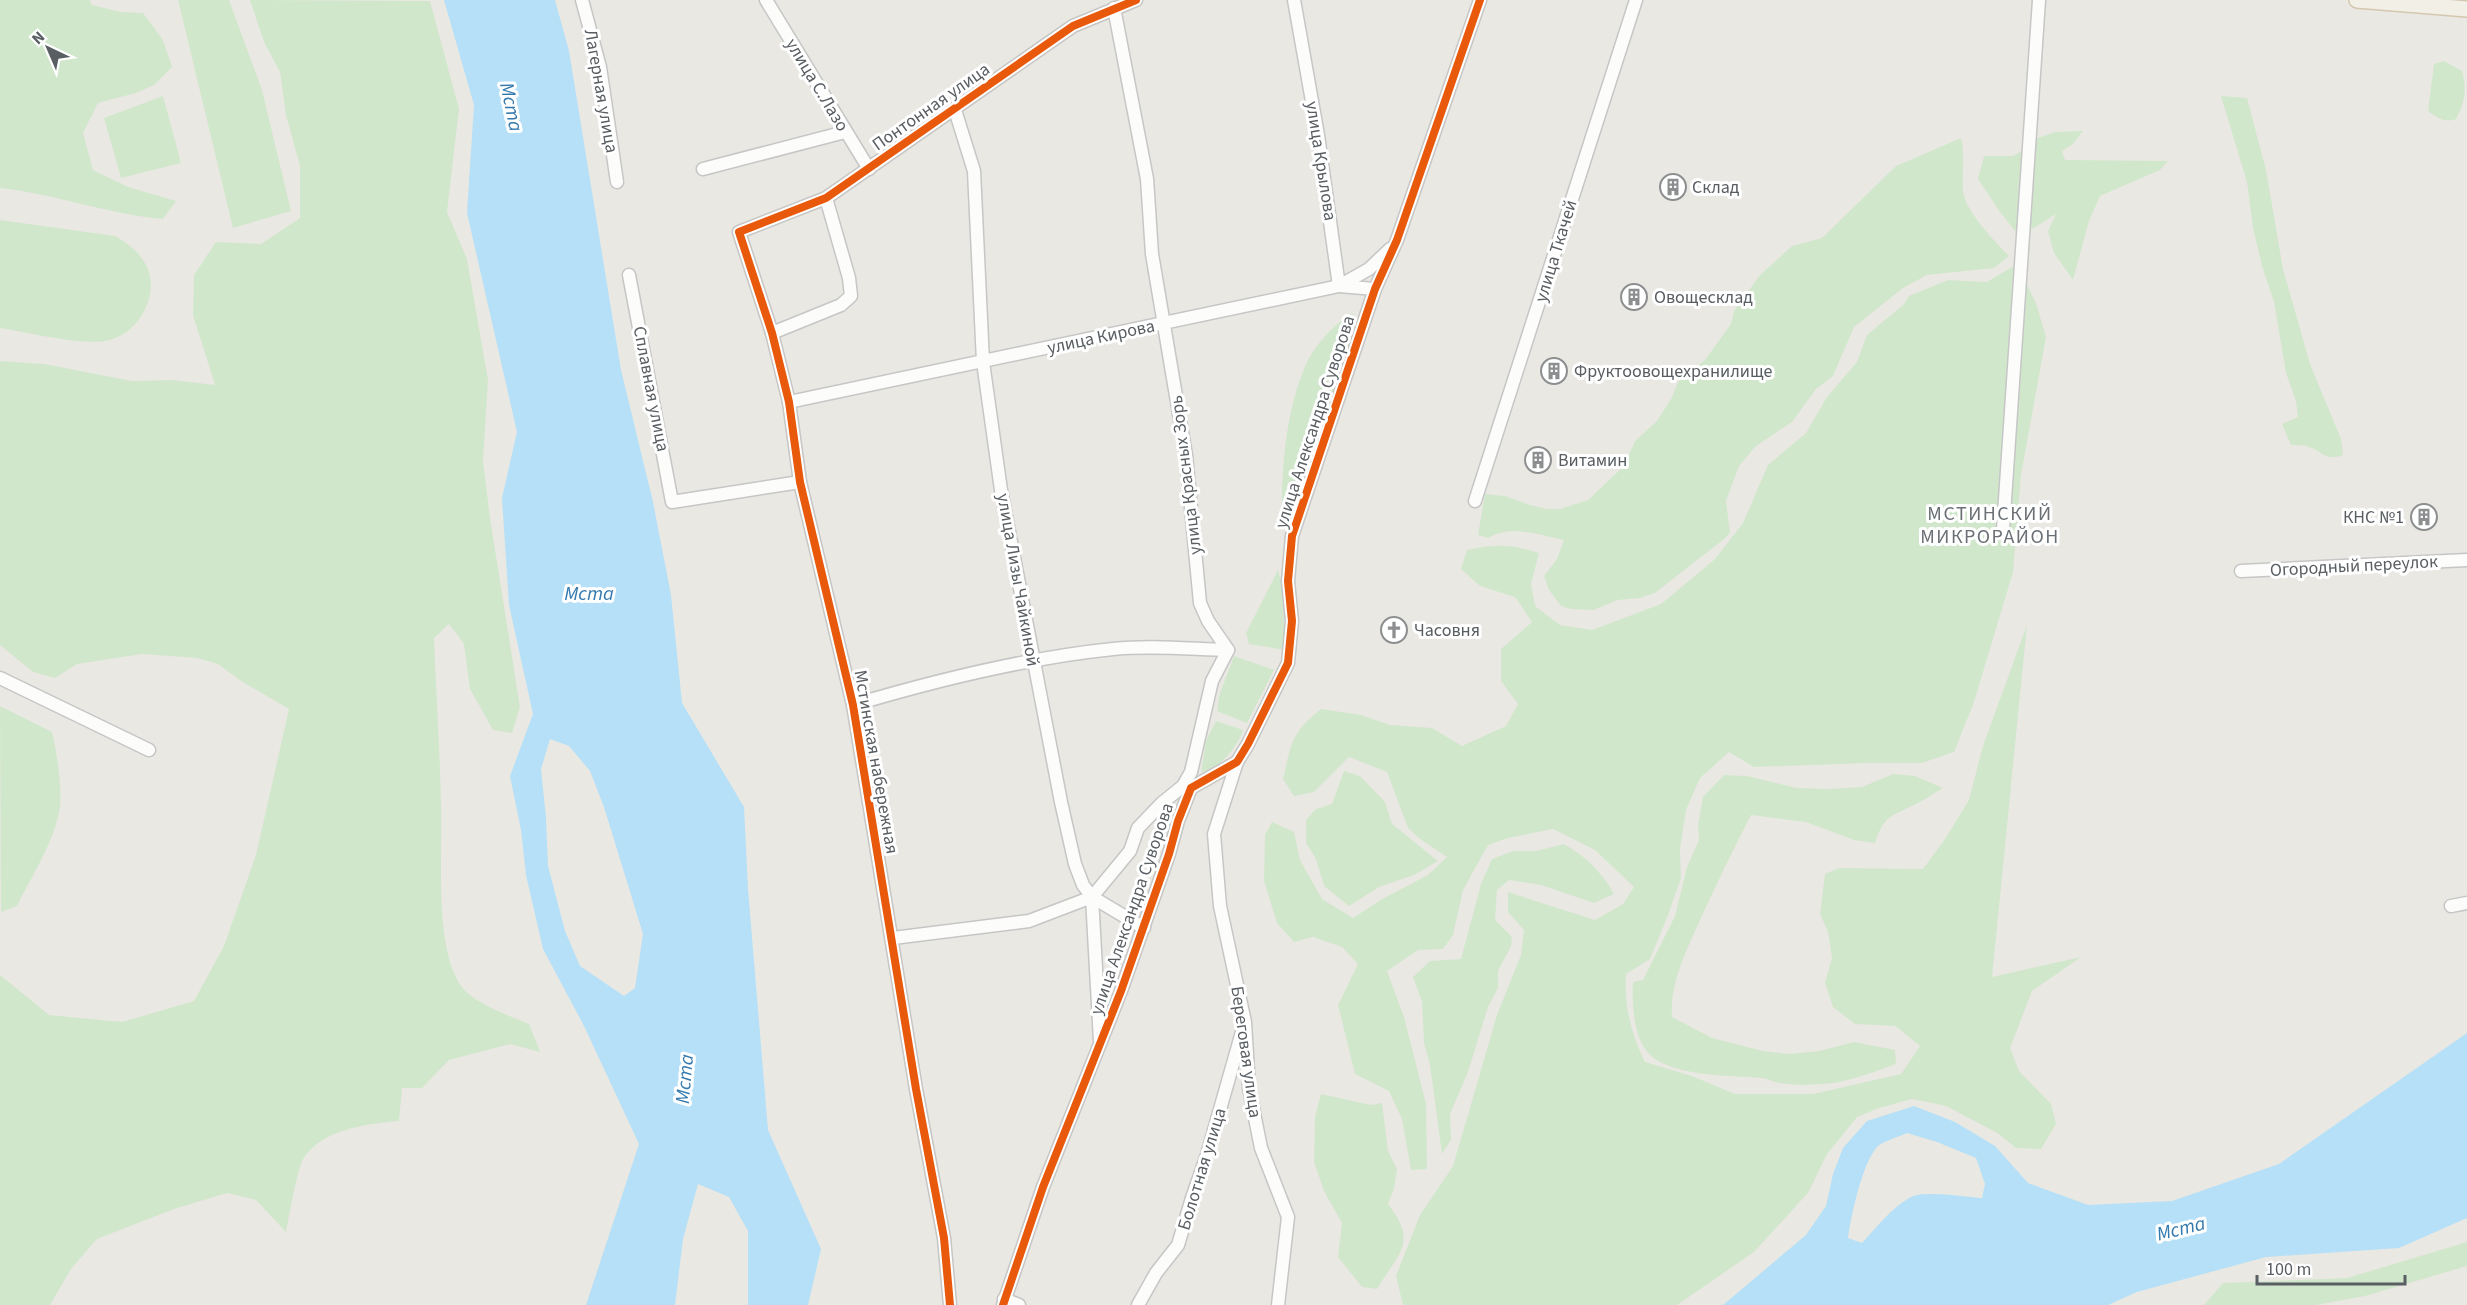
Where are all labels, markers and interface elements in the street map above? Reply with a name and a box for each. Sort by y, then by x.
north arrow [18,18,78,78]
text: N [27,26,50,50]
street label: Лагерная улица [578,27,624,155]
street label: улица С.Лазо [779,34,855,136]
street label: Понтонная улица [867,57,995,157]
water label: Мста [492,80,530,134]
street label: улица Крылова [1299,99,1343,223]
building icon: Склад [1658,172,1688,202]
place label: Склад [1692,175,1740,200]
street label: улица Ткачей [1529,197,1583,305]
building icon: Овощесклад [1619,282,1649,312]
place label: Овощесклад [1654,285,1753,310]
street label: улица Александра Суворова [1269,312,1361,532]
street label: улица Кирова [1045,313,1157,361]
street label: Сплавная улица [627,324,675,454]
building icon: Фруктоовощехранилище [1539,356,1569,386]
place label: Фруктоовощехранилище [1574,359,1773,384]
street label: улица Красных Зорь [1164,394,1208,556]
building icon: Витамин [1523,445,1553,475]
place label: Витамин [1558,448,1627,473]
street label: улица Лизы Чайкиной [990,491,1046,669]
district label: МСТИНСКИЙ МИКРОРАЙОН [1920,500,2060,551]
building icon: КНС №1 [2409,502,2439,532]
place label: КНС №1 [2343,505,2404,530]
street label: Огородный переулок [2269,549,2439,583]
water label: Мста [564,580,614,608]
church icon: Часовня [1379,615,1409,645]
place label: Часовня [1414,618,1480,643]
street label: Мстинская набережная [848,668,904,856]
street label: улица Александра Суворова [1084,800,1180,1018]
street label: Береговая улица [1224,984,1268,1120]
water label: Мста [669,1053,701,1105]
street label: Болотная улица [1172,1105,1232,1233]
water label: Мста [2154,1209,2209,1249]
scale bar [2257,1248,2406,1286]
text: 100 m [2266,1257,2311,1282]

